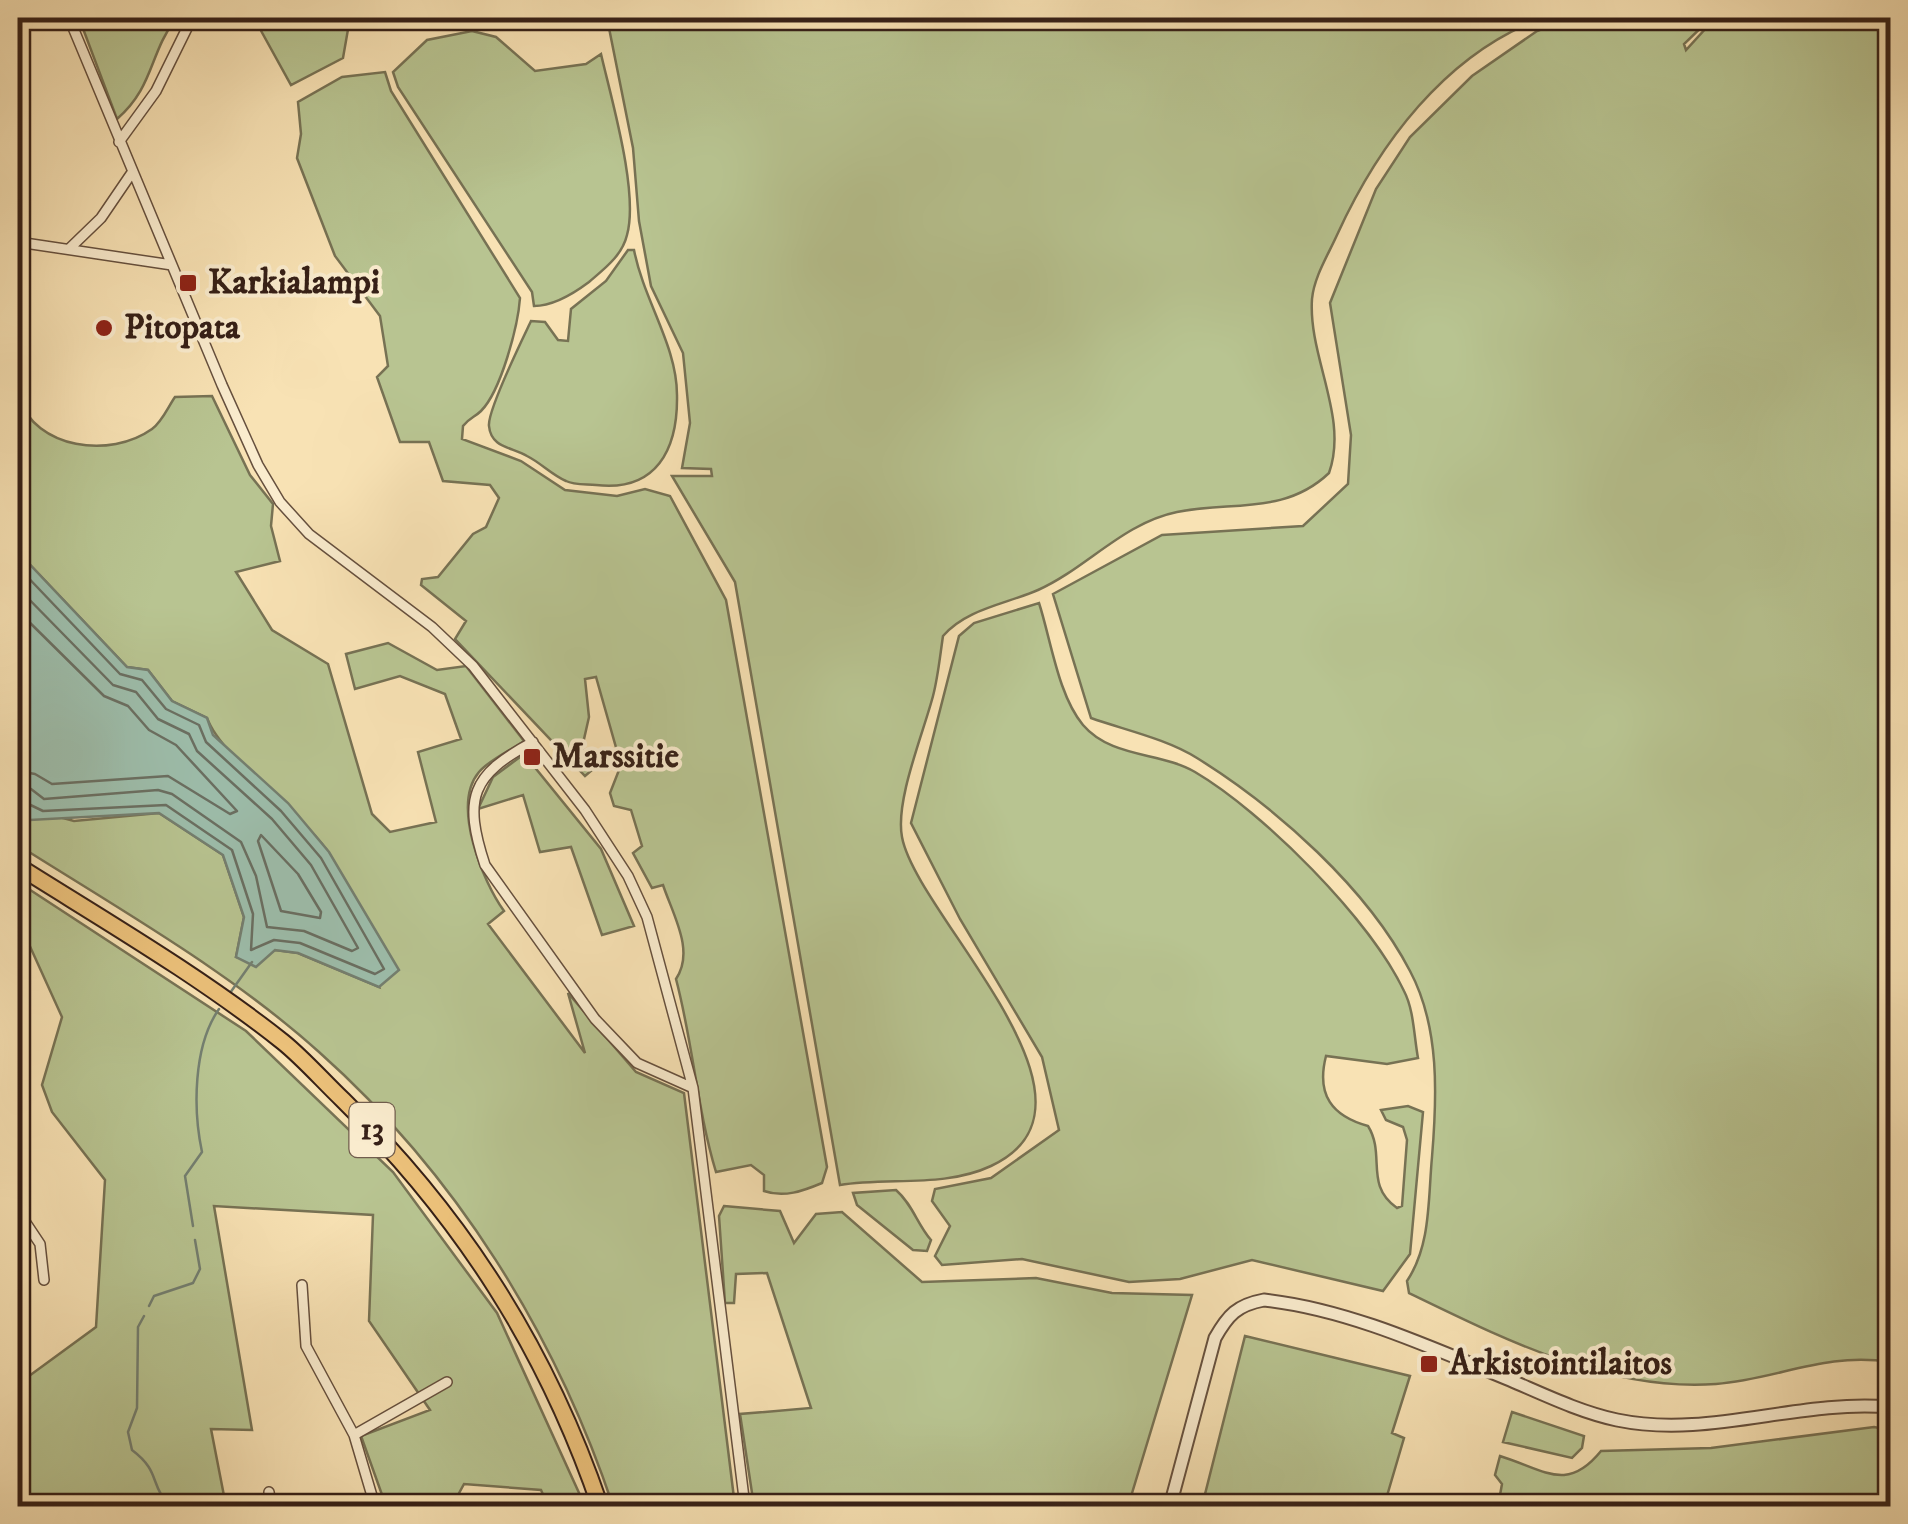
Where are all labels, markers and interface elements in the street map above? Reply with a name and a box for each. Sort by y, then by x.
place label: Karkialampi [208,261,380,305]
marker: Karkialampi [177,272,199,294]
place label: Pitopata [124,306,241,350]
marker: Pitopata [93,317,115,339]
place label: Marssitie [552,735,679,779]
marker: Marssitie [521,746,543,768]
road number: 13 [350,1103,394,1157]
place label: Arkistointilaitos [1448,1342,1672,1386]
marker: Arkistointilaitos [1418,1353,1440,1375]

